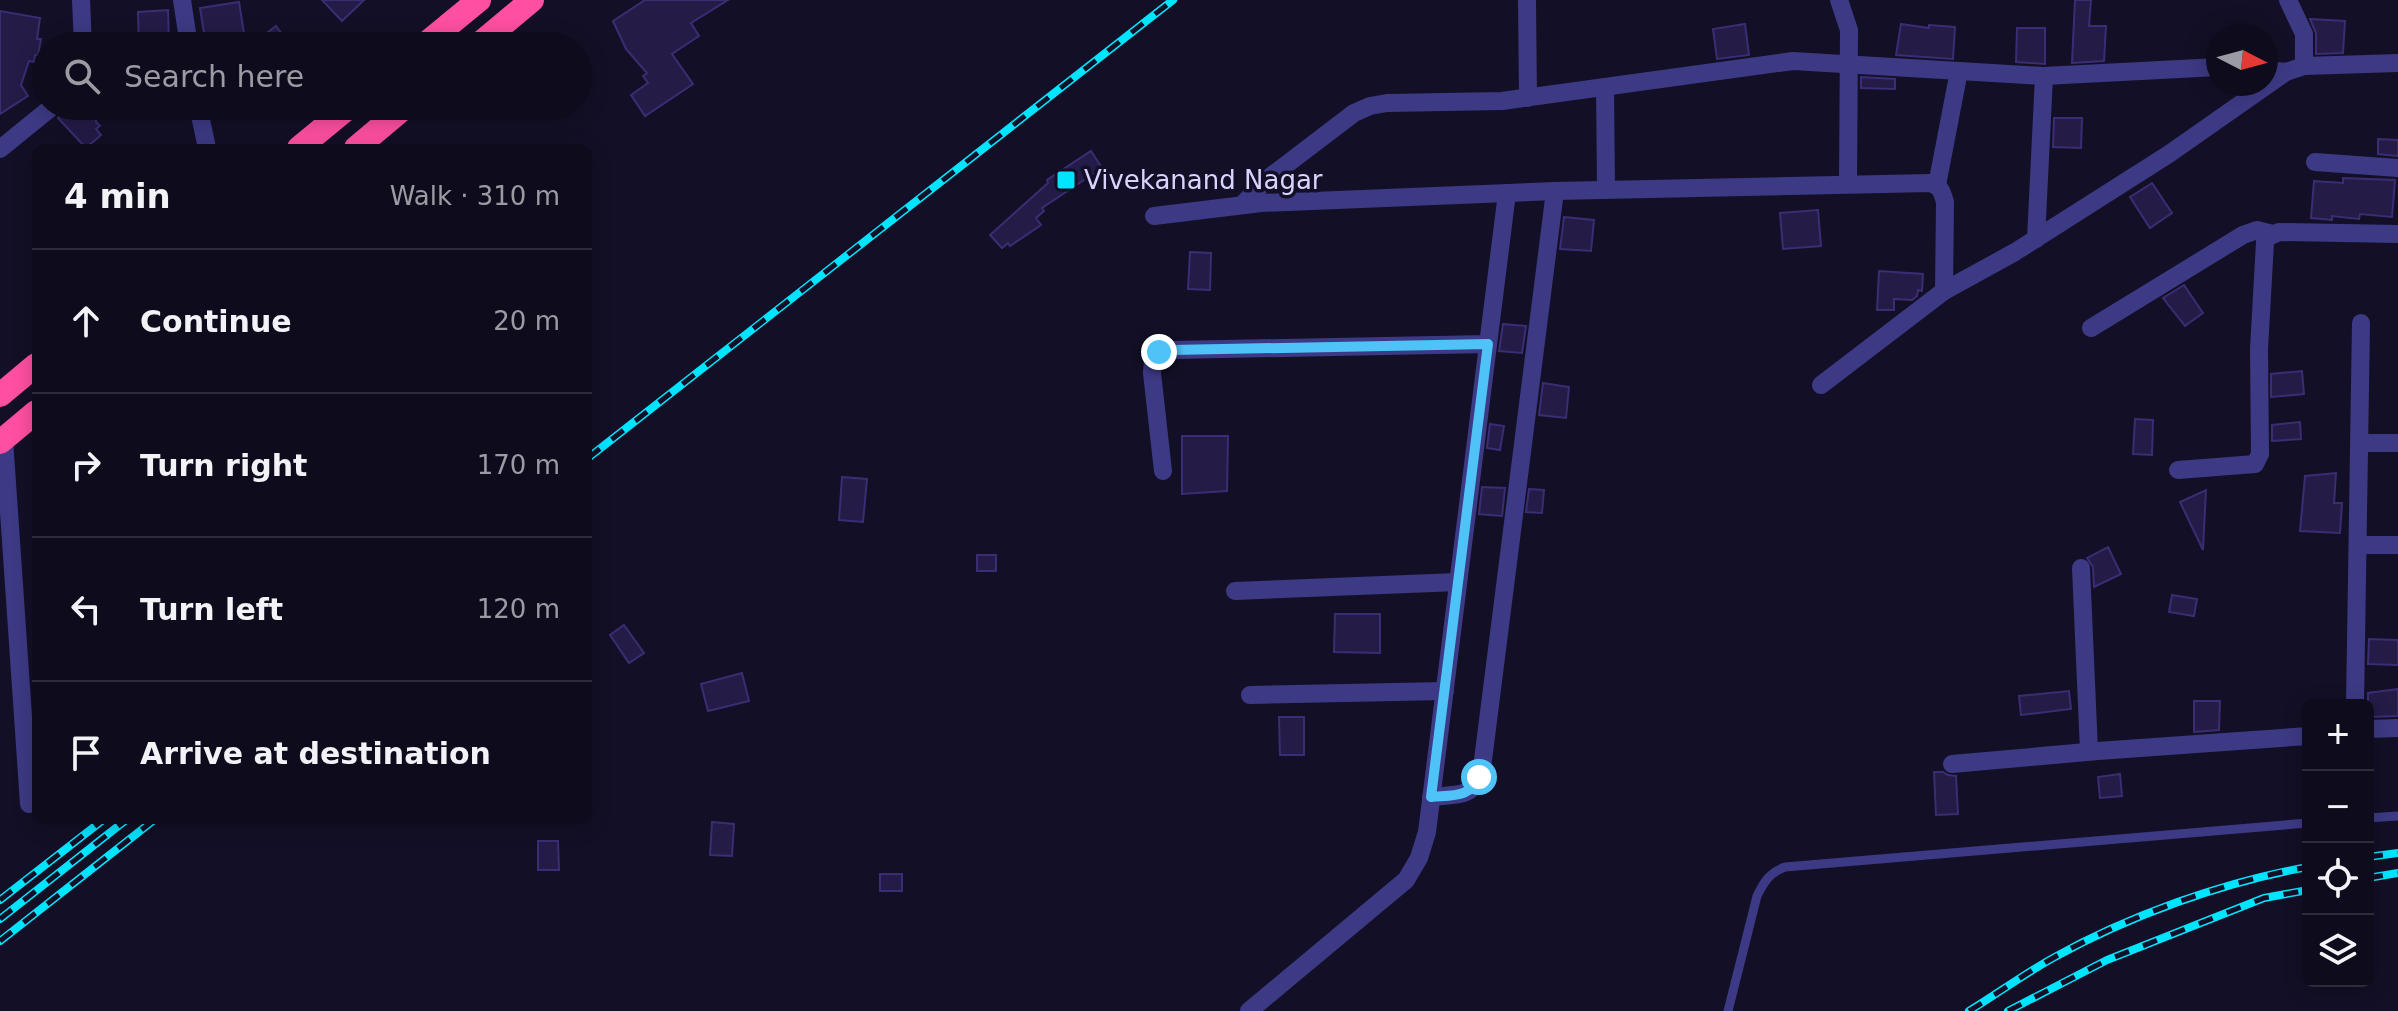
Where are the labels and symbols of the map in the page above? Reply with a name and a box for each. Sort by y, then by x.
north arrow [2206,24,2278,96]
place label: Vivekanand Nagar [1084,165,1323,195]
marker: Vivekanand Nagar [1055,169,1077,191]
route end [1141,334,1177,370]
route start [1461,759,1497,795]

